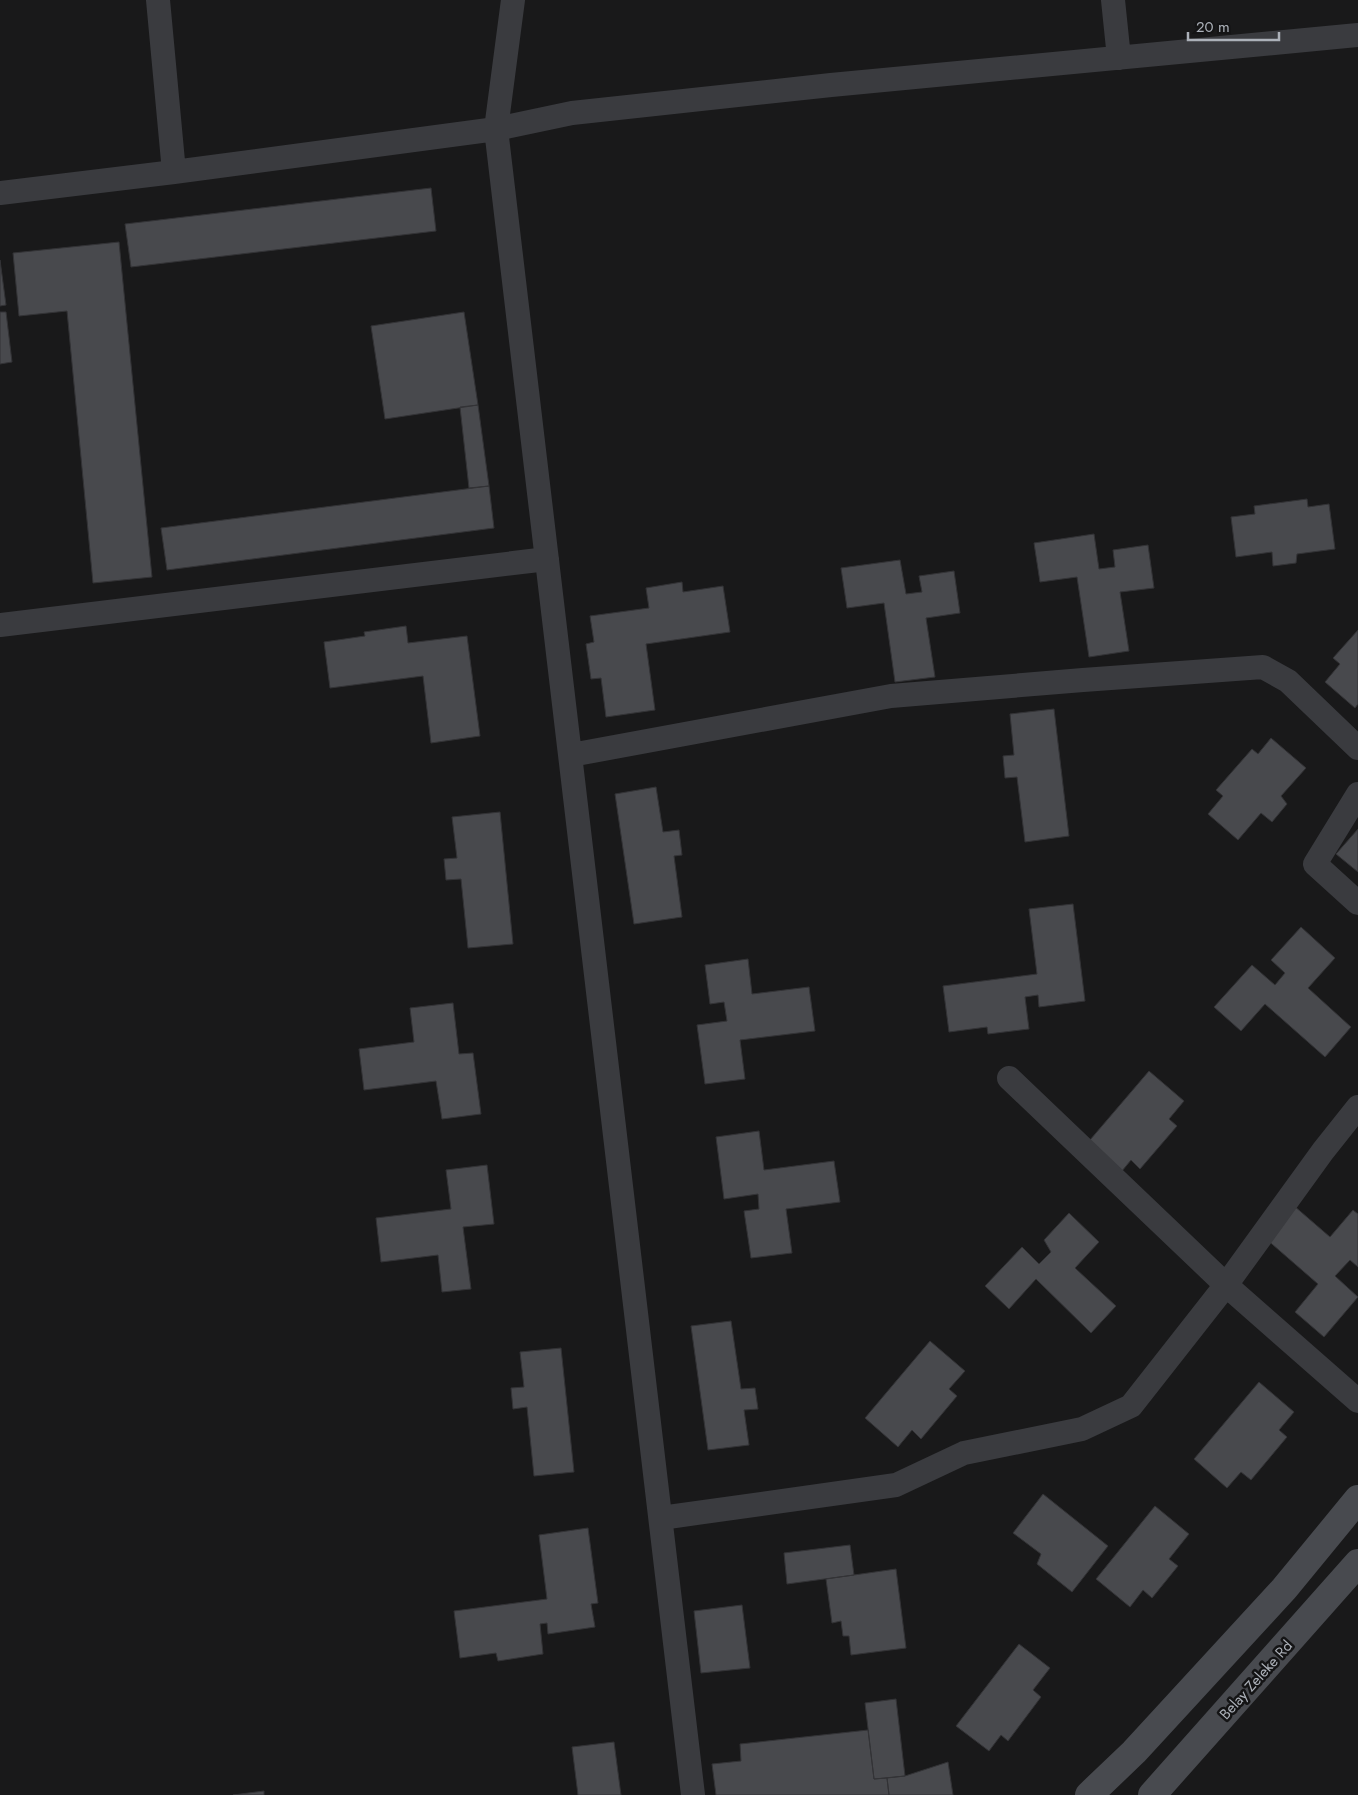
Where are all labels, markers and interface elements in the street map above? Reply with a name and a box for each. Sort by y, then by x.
scale bar [1188,10,1279,42]
text: 20 m [1196,16,1230,38]
street label: Belay Zeleke Rd [1214,1635,1298,1725]

